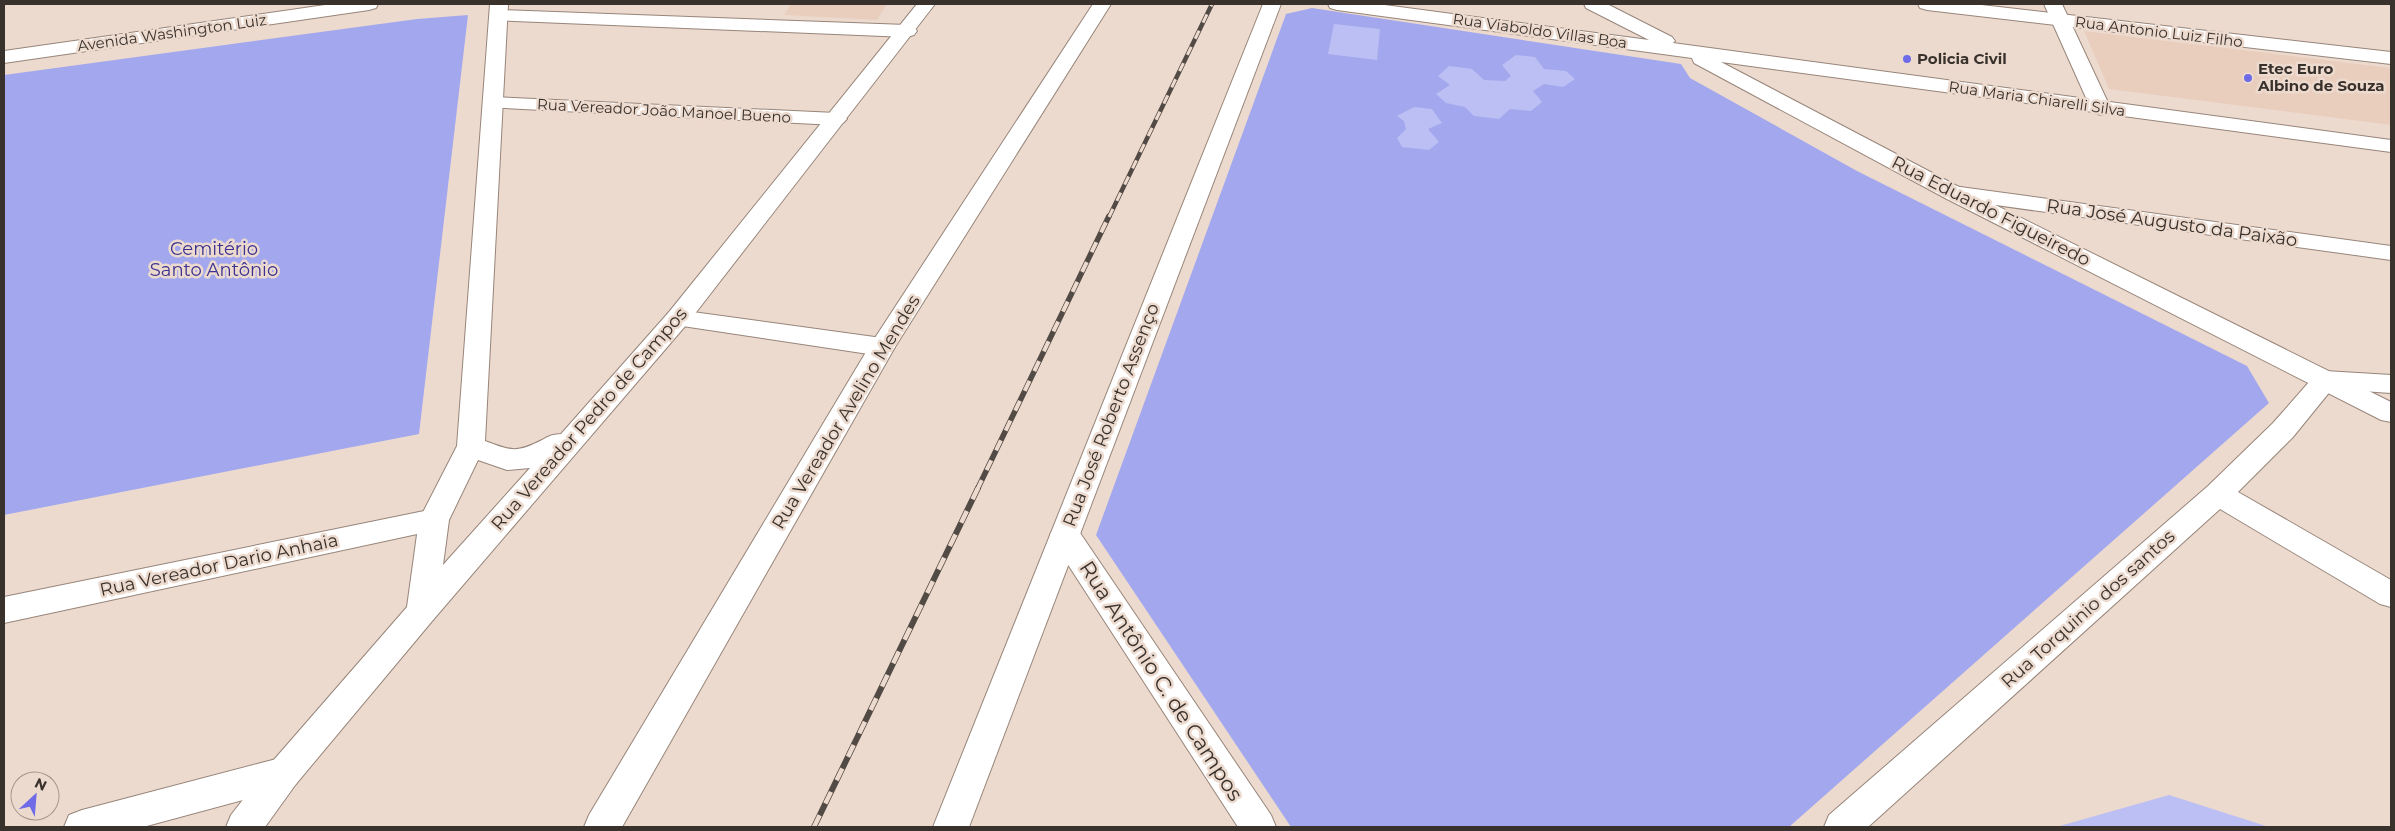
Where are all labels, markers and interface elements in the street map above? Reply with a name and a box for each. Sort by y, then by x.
street label: Rua Viaboldo Villas Boa [1452,9,1628,52]
street label: Avenida Washington Luiz [76,10,268,55]
street label: Rua Antonio Luiz Filho [2074,12,2244,51]
place label: Policia Civil [1917,49,2007,68]
marker: Policia Civil [1901,53,1913,65]
place label: Etec Euro Albino de Souza [2257,59,2385,95]
marker: Etec Euro Albino de Souza [2242,72,2254,84]
street label: Rua Maria Chiarelli Silva [1948,77,2127,120]
street label: Rua Vereador João Manoel Bueno [537,94,791,127]
street label: Rua Eduardo Figueiredo [1888,151,2094,271]
street label: Rua José Augusto da Paixão [2045,194,2299,252]
park label: Cemitério Santo Antônio [150,238,278,281]
street label: Rua Vereador Avelino Mendes [767,291,925,533]
street label: Rua José Roberto Assenço [1058,300,1164,530]
street label: Rua Vereador Pedro de Campos [486,303,692,535]
street label: Rua Torquinio dos santos [1997,525,2179,693]
street label: Rua Vereador Dario Anhaia [98,529,340,601]
street label: Rua Antônio C. de Campos [1074,556,1248,805]
north arrow [10,771,60,821]
text: N [32,774,50,795]

